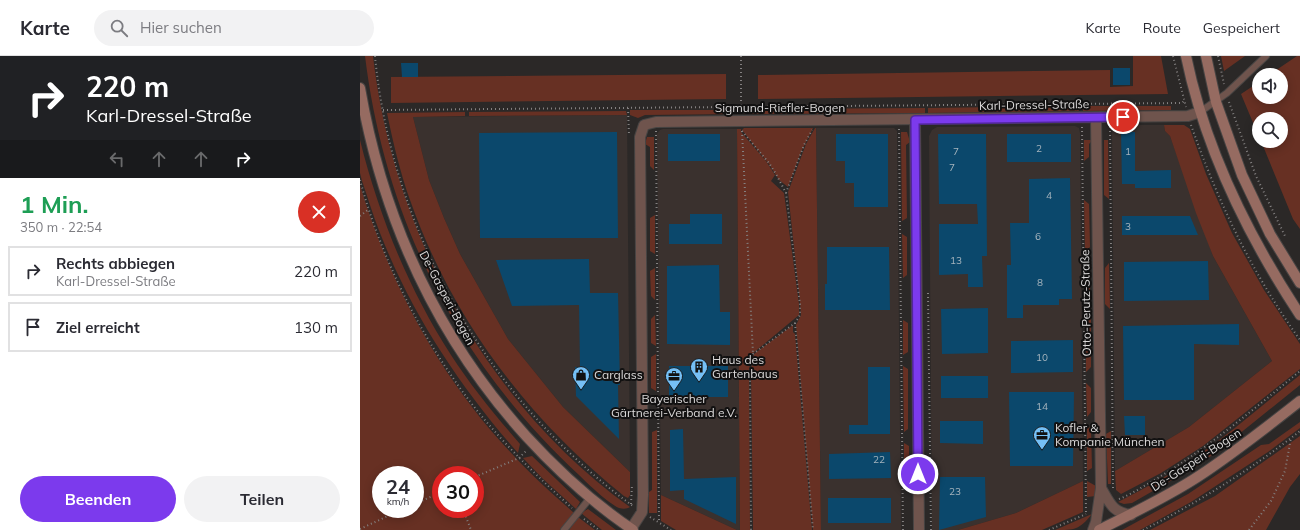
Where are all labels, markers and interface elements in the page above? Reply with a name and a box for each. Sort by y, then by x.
search box [94,10,374,46]
text: Karte [20,16,70,40]
icon: search [108,17,130,39]
text: Hier suchen [140,18,222,37]
text: Karte [1086,19,1121,37]
text: Route [1143,19,1181,37]
text: Gespeichert [1203,19,1280,37]
map controls [1252,68,1288,148]
button: sound [1252,68,1288,104]
text: 220 m [86,69,169,104]
icon: right [20,72,72,124]
street label: Karl-Dressel-Straße [979,96,1089,113]
street label: Sigmund-Riefler-Bogen [715,100,845,115]
pin [1106,100,1140,134]
text: Karl-Dressel-Straße [86,104,252,127]
icon: arrive [1112,106,1134,128]
button: search [1252,112,1288,148]
house number: 2 [1036,142,1042,155]
house number: 7 [953,145,959,158]
house number: 1 [1125,145,1131,158]
icon: left [106,148,128,170]
icon: ahead [148,148,170,170]
icon: ahead [190,148,212,170]
icon: right [232,148,254,170]
house number: 7 [949,161,955,174]
text: 1 Min. [20,189,89,219]
house number: 4 [1046,189,1052,202]
button: close [298,191,340,233]
text: 350 m · 22:54 [20,219,102,235]
house number: 3 [1125,220,1131,233]
house number: 6 [1035,230,1041,243]
street label: De-Gasperi-Bogen [416,248,479,347]
street label: Otto-Perutz-Straße [1077,249,1094,357]
text: Rechts abbiegen [56,254,175,273]
house number: 13 [950,254,962,267]
icon: right [22,260,44,282]
text: 220 m [294,262,338,281]
text: Karl-Dressel-Straße [56,273,176,289]
house number: 8 [1037,276,1043,289]
icon: arrive [22,316,44,338]
text: Ziel erreicht [56,318,140,337]
text: 130 m [294,318,338,337]
house number: 10 [1036,351,1048,364]
place label: Haus des Gartenbaus [712,352,778,381]
building icon: Haus des Gartenbaus [689,357,709,382]
shop icon: Carglass [571,365,591,390]
office icon: Bayerischer Gärtnerei-Verband e.V. [664,366,684,391]
place label: Carglass [594,367,643,382]
place label: Bayerischer Gärtnerei-Verband e.V. [611,391,737,420]
house number: 14 [1036,400,1048,413]
place label: Kofler & Kompanie München [1055,420,1165,449]
office icon: Kofler & Kompanie München [1032,425,1052,450]
street label: De-Gasperi-Bogen [1148,425,1244,494]
house number: 22 [873,453,885,466]
position arrow [897,453,939,495]
speed limit sign: 30 [432,466,484,518]
text: 24 [386,474,410,499]
button: Beenden [20,476,176,522]
button: Teilen [184,476,340,522]
house number: 23 [949,485,961,498]
text: km/h [387,495,409,508]

